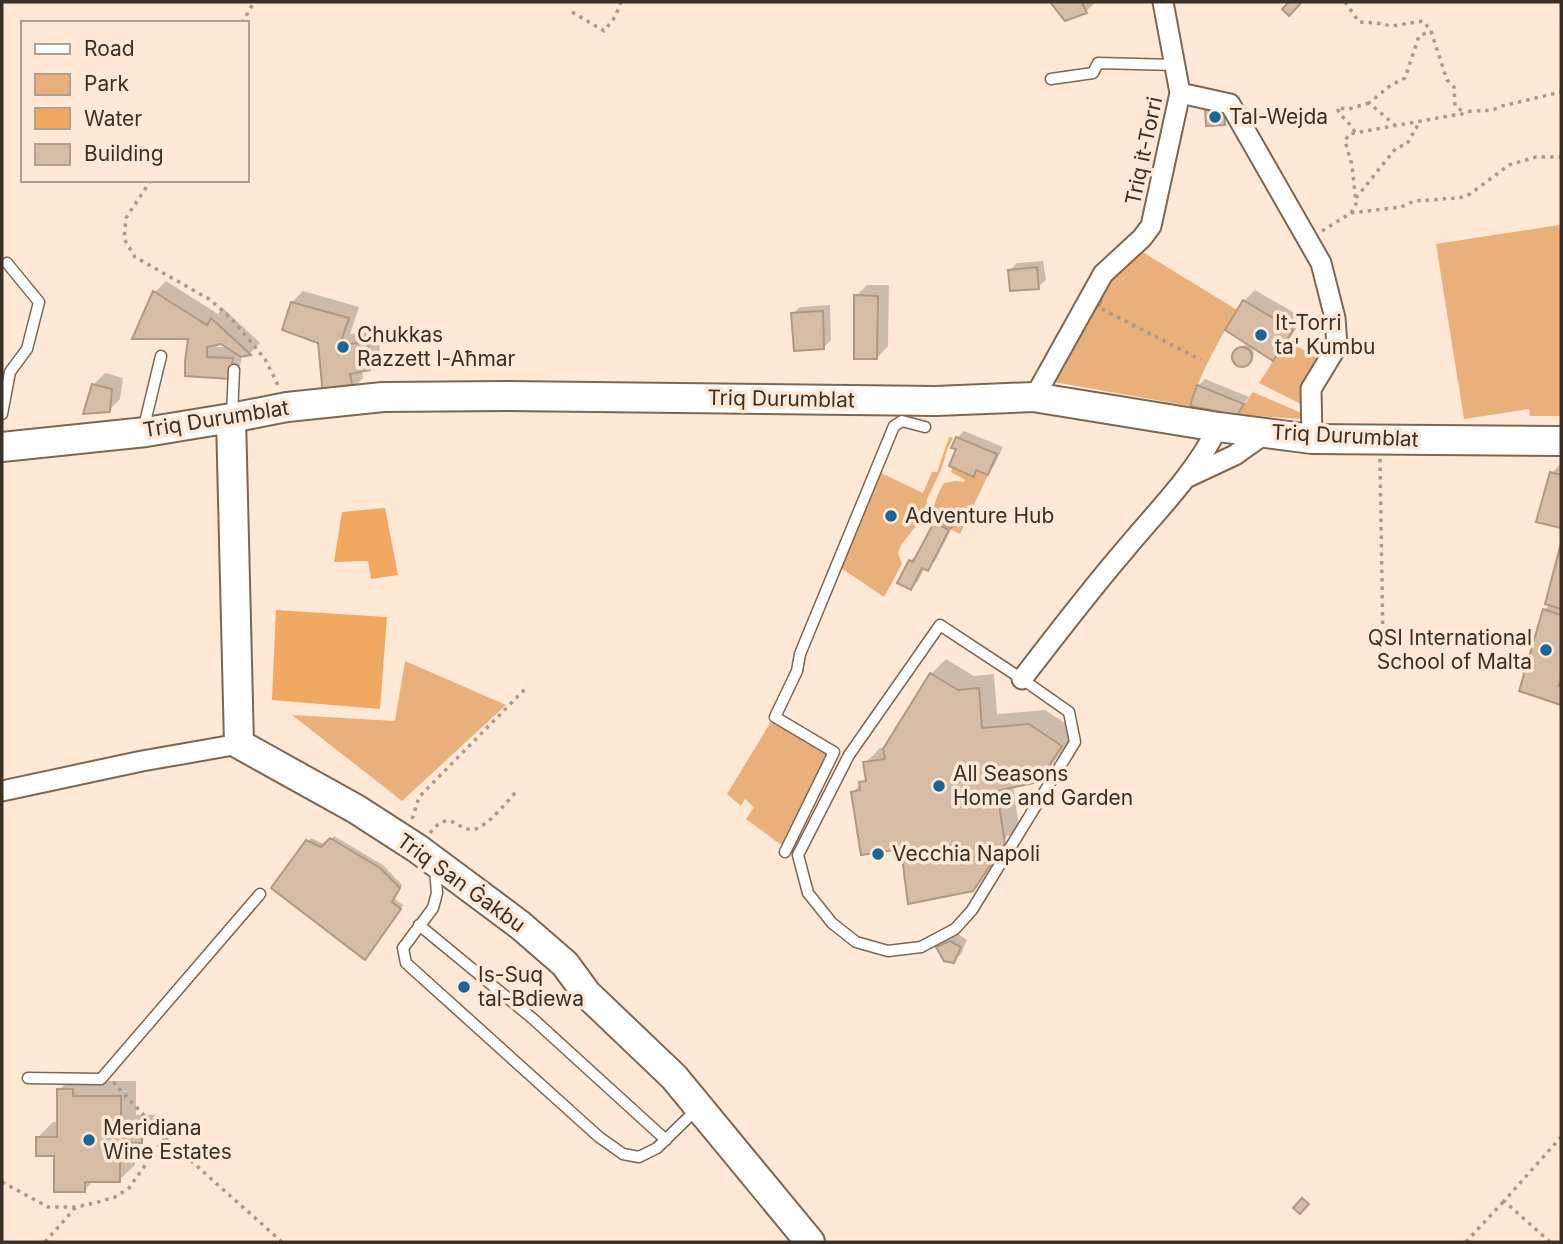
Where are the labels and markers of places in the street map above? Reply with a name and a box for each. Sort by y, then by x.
place label: Tal-Wejda [1229,104,1328,129]
marker: Tal-Wejda [1207,109,1223,125]
place label: It-Torri ta' Kumbu [1275,310,1375,359]
place label: Chukkas Razzett l-Aħmar [357,322,516,371]
marker: It-Torri ta' Kumbu [1253,327,1269,343]
marker: Chukkas Razzett l-Aħmar [335,339,351,355]
place label: Adventure Hub [905,503,1054,528]
marker: Adventure Hub [883,508,899,524]
place label: QSI International School of Malta [1368,625,1532,674]
marker: QSI International School of Malta [1538,642,1554,658]
place label: All Seasons Home and Garden [953,761,1133,810]
marker: All Seasons Home and Garden [931,778,947,794]
place label: Vecchia Napoli [892,841,1040,866]
marker: Vecchia Napoli [870,846,886,862]
place label: Is-Suq tal-Bdiewa [478,962,584,1011]
marker: Is-Suq tal-Bdiewa [456,979,472,995]
place label: Meridiana Wine Estates [103,1115,232,1164]
marker: Meridiana Wine Estates [81,1132,97,1148]

